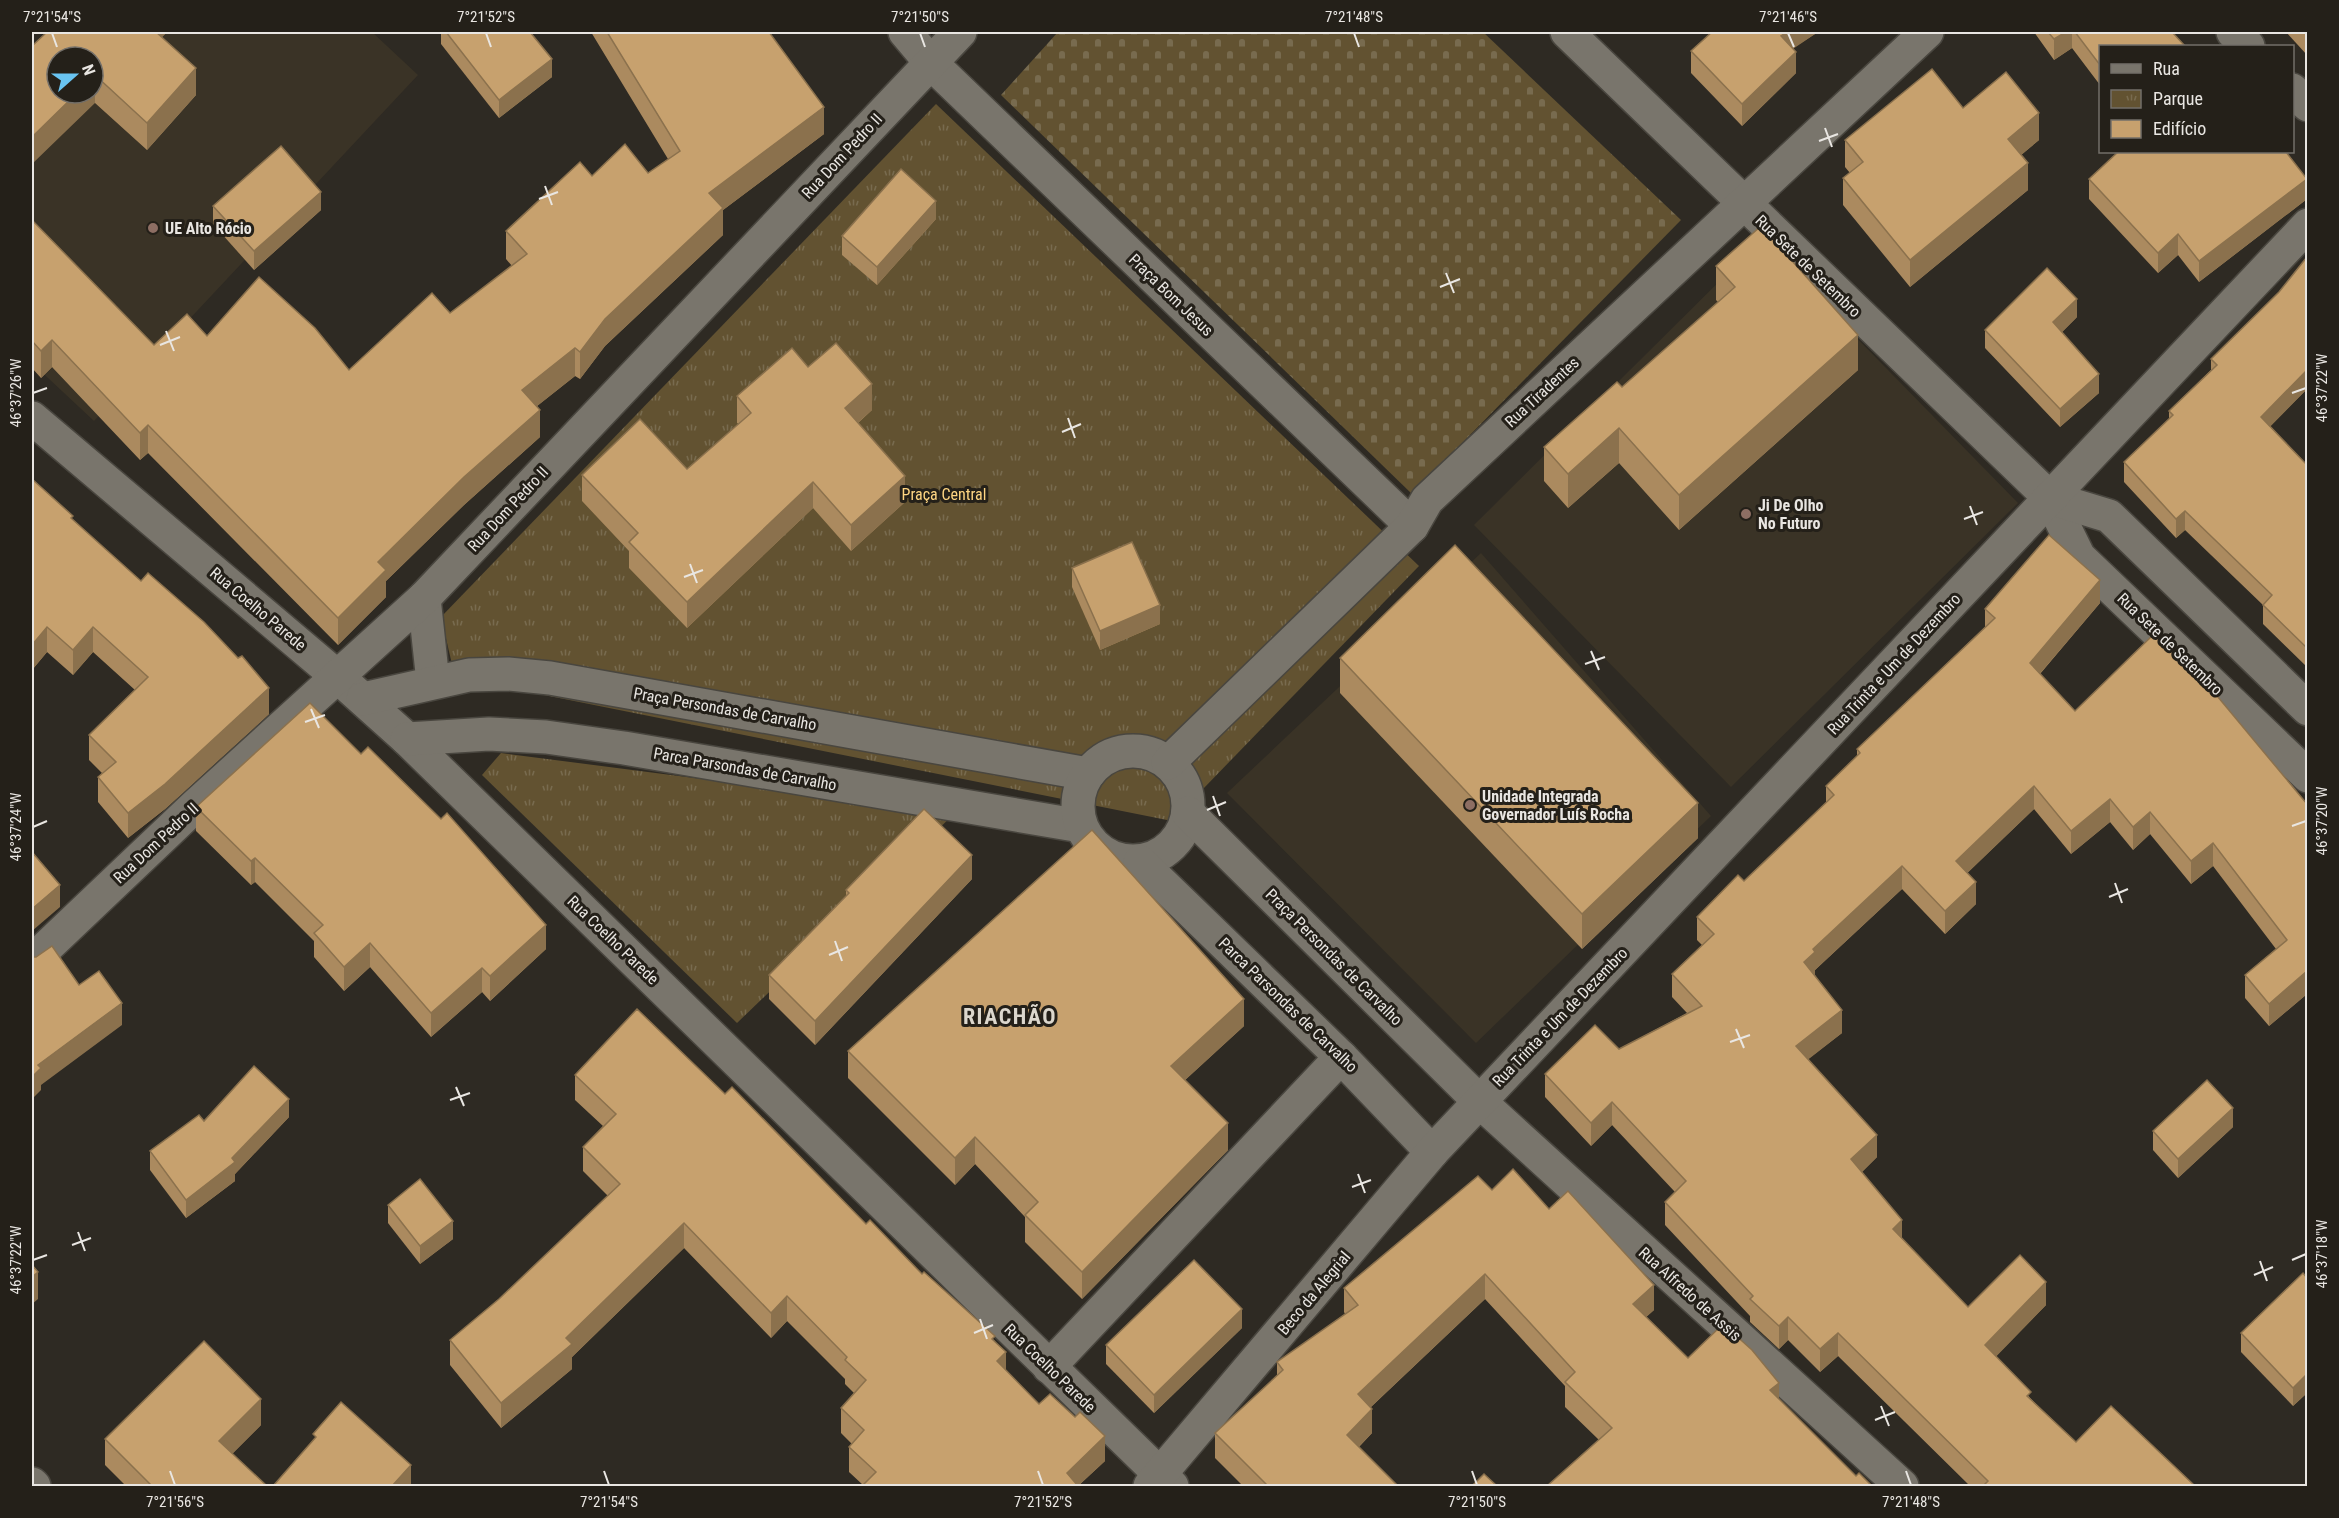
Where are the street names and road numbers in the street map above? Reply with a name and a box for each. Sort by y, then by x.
street label: Rua Dom Pedro II [798,110,886,202]
street label: Rua Sete de Setembro [1751,211,1865,321]
street label: Praça Bom Jesus [1125,250,1217,340]
street label: Rua Tiradentes [1501,353,1583,431]
street label: Rua Dom Pedro II [464,463,552,555]
street label: Rua Coelho Parede [206,563,310,655]
street label: Rua Trinta e Um de Dezembro [1824,589,1964,739]
street label: Rua Sete de Setembro [2113,589,2227,699]
street label: Praça Persondas de Carvalho [632,684,818,734]
street label: Parca Parsondas de Carvalho [652,744,838,794]
street label: Rua Dom Pedro II [110,799,202,887]
street label: Praça Persondas de Carvalho [1262,885,1406,1029]
street label: Rua Coelho Parede [563,892,663,988]
street label: Parca Parsondas de Carvalho [1215,934,1361,1076]
street label: Rua Trinta e Um de Dezembro [1489,943,1631,1091]
street label: Rua Alfredo de Assis [1635,1243,1745,1345]
street label: Beco da Alegrial [1274,1248,1354,1338]
street label: Rua Coelho Parede [1000,1320,1100,1416]

